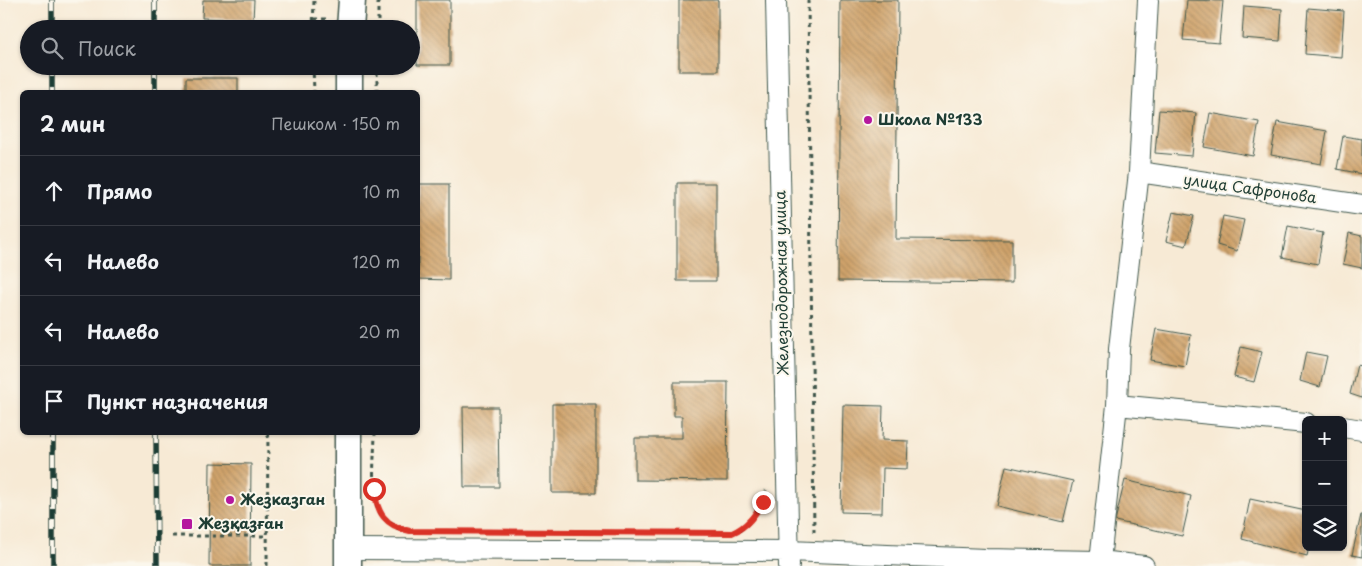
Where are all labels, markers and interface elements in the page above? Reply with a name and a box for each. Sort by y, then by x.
search box [20,20,420,75]
icon: search [38,34,66,62]
text: Поиск [78,34,136,62]
text: 2 мин [40,107,105,139]
place label: Школа №133 [878,107,982,130]
text: Пешком · 150 m [271,111,400,135]
marker: Школа №133 [862,114,874,126]
street label: улица Сафронова [1182,167,1319,208]
icon: ahead [40,177,68,205]
text: Прямо [87,177,152,205]
text: 10 m [363,179,400,203]
street label: Железнодорожная улица [767,190,794,376]
icon: left [40,247,68,275]
text: Налево [87,247,159,275]
text: 120 m [353,249,400,273]
icon: left [40,317,68,345]
text: Налево [87,317,159,345]
text: 20 m [359,319,400,343]
icon: arrive [40,387,68,415]
text: Пункт назначения [87,387,268,415]
map controls [1302,416,1347,551]
button: + [1302,416,1347,461]
button: − [1302,461,1347,506]
route start [363,478,386,501]
place label: Жезказган [240,487,326,510]
route end [752,491,775,514]
marker: Жезказган [224,494,236,506]
button: layers [1302,506,1347,551]
place label: Жезқазған [198,511,284,534]
marker: Жезқазған [180,517,194,531]

